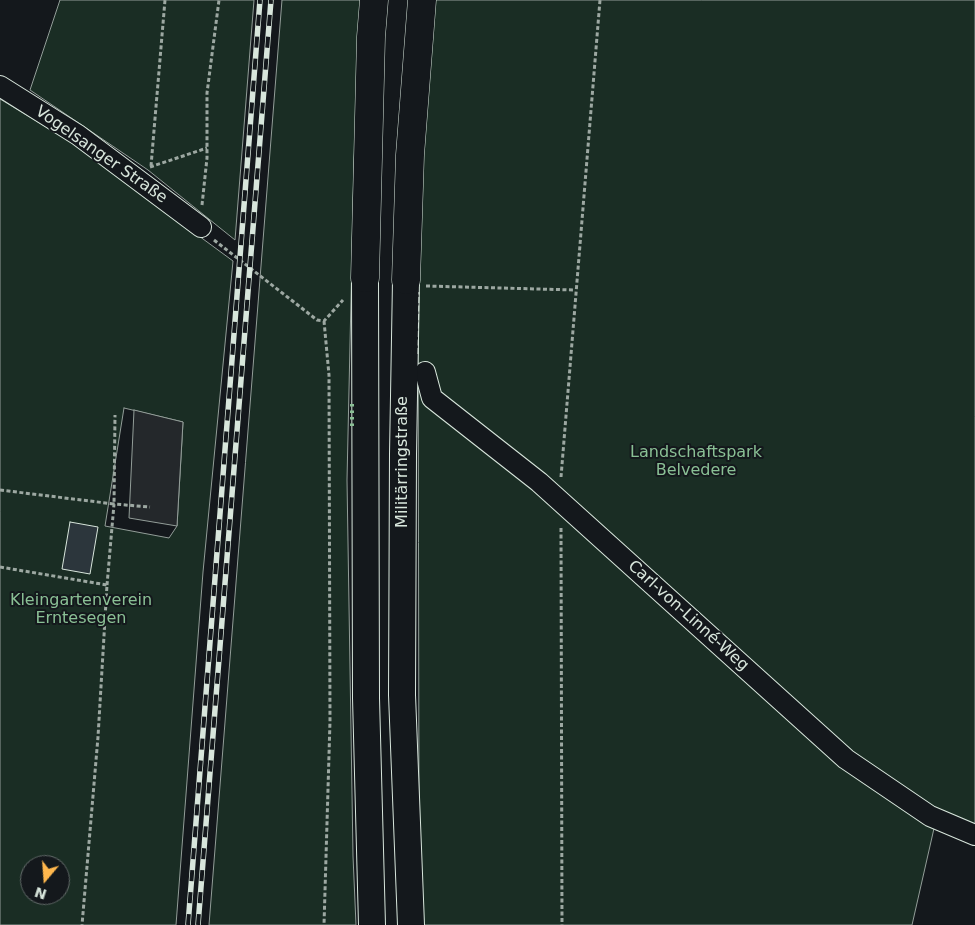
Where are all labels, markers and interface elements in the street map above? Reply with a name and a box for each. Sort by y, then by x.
street label: Vogelsanger Straße [31,102,171,208]
street label: Militärringstraße [393,396,413,528]
park label: Landschaftspark Belvedere [630,443,762,481]
street label: Carl-von-Linné-Weg [624,557,752,675]
park label: Kleingartenverein Erntesegen [10,591,152,629]
north arrow [20,855,70,905]
text: N [33,884,49,903]

